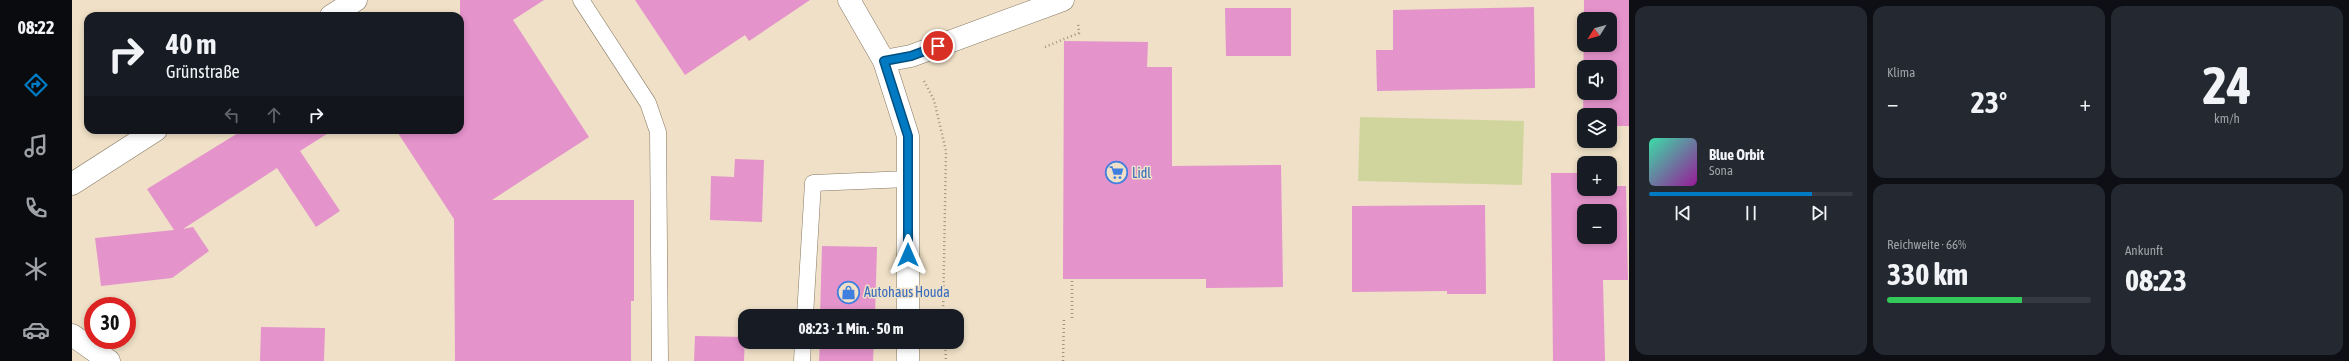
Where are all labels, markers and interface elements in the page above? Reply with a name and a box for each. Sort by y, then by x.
north arrow [1577,12,1617,52]
map controls [1577,12,1617,244]
text: 08:22 [17,17,55,38]
icon: right [100,28,152,80]
text: 40 m [166,28,216,60]
pin [921,29,955,63]
icon: arrive [927,35,949,57]
text: 24 [2203,55,2251,115]
button: sound [1577,60,1617,100]
text: Grünstraße [166,61,240,82]
text: Klima [1887,65,1915,80]
icon: directions [22,71,50,99]
text: 23° [1971,85,2007,119]
text: − [1887,90,1898,116]
text: + [2080,90,2091,116]
icon: left [221,104,243,126]
icon: ahead [263,104,285,126]
icon: right [305,104,327,126]
button: layers [1577,108,1617,148]
text: km/h [2214,111,2240,126]
icon: music [22,132,50,160]
text: Blue Orbit [1709,146,1764,163]
button: + [1577,156,1617,196]
supermarket icon: Lidl [1104,160,1130,186]
text: Sona [1709,163,1733,178]
place label: Lidl [1132,165,1151,181]
icon: phone [22,194,50,222]
icon: previous [1672,202,1694,224]
icon: pause [1740,202,1762,224]
icon: next [1808,202,1830,224]
button: − [1577,204,1617,244]
position arrow [887,234,929,276]
text: Reichweite · 66% [1887,237,1966,252]
text: Ankunft [2125,243,2163,258]
icon: climate [22,255,50,283]
text: 330 km [1887,257,1968,291]
text: 08:23 [2125,263,2187,297]
shop icon: Autohaus Houda [836,279,862,305]
place label: Autohaus Houda [864,284,950,300]
speed limit sign: 30 [84,297,136,349]
icon: car [22,316,50,344]
text: 08:23 · 1 Min. · 50 m [798,320,904,337]

